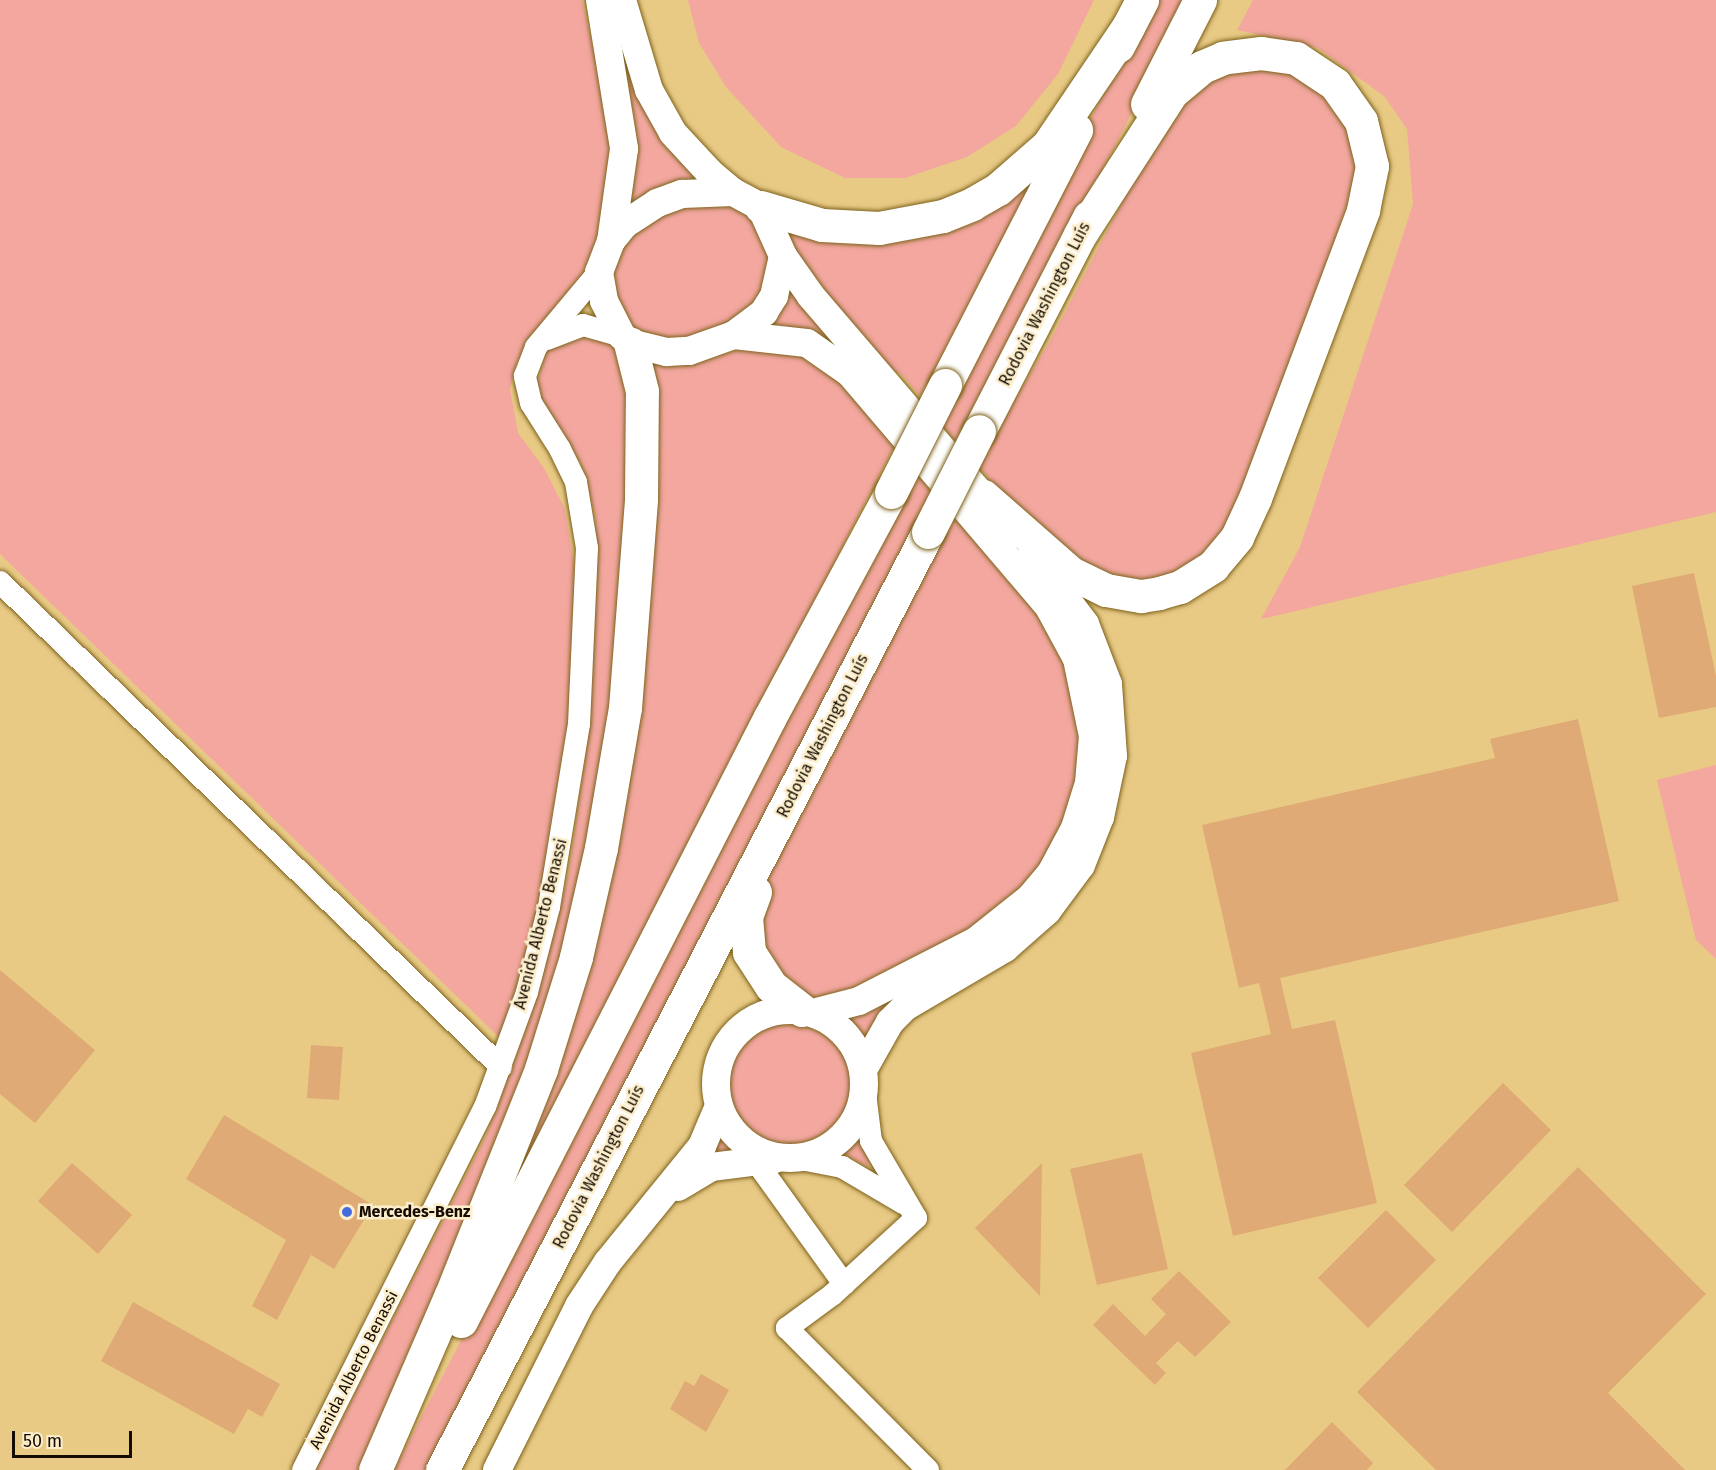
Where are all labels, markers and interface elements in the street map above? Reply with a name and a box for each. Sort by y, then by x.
street label: Rodovia Washington Luís [995,219,1095,389]
street label: Rodovia Washington Luís [773,651,873,821]
street label: Avenida Alberto Benassi [511,837,571,1011]
street label: Rodovia Washington Luís [549,1082,649,1252]
place label: Mercedes-Benz [359,1202,470,1222]
marker: Mercedes-Benz [340,1205,354,1219]
street label: Avenida Alberto Benassi [306,1288,402,1452]
scale bar [15,1419,135,1457]
text: 50 m [23,1430,62,1452]

